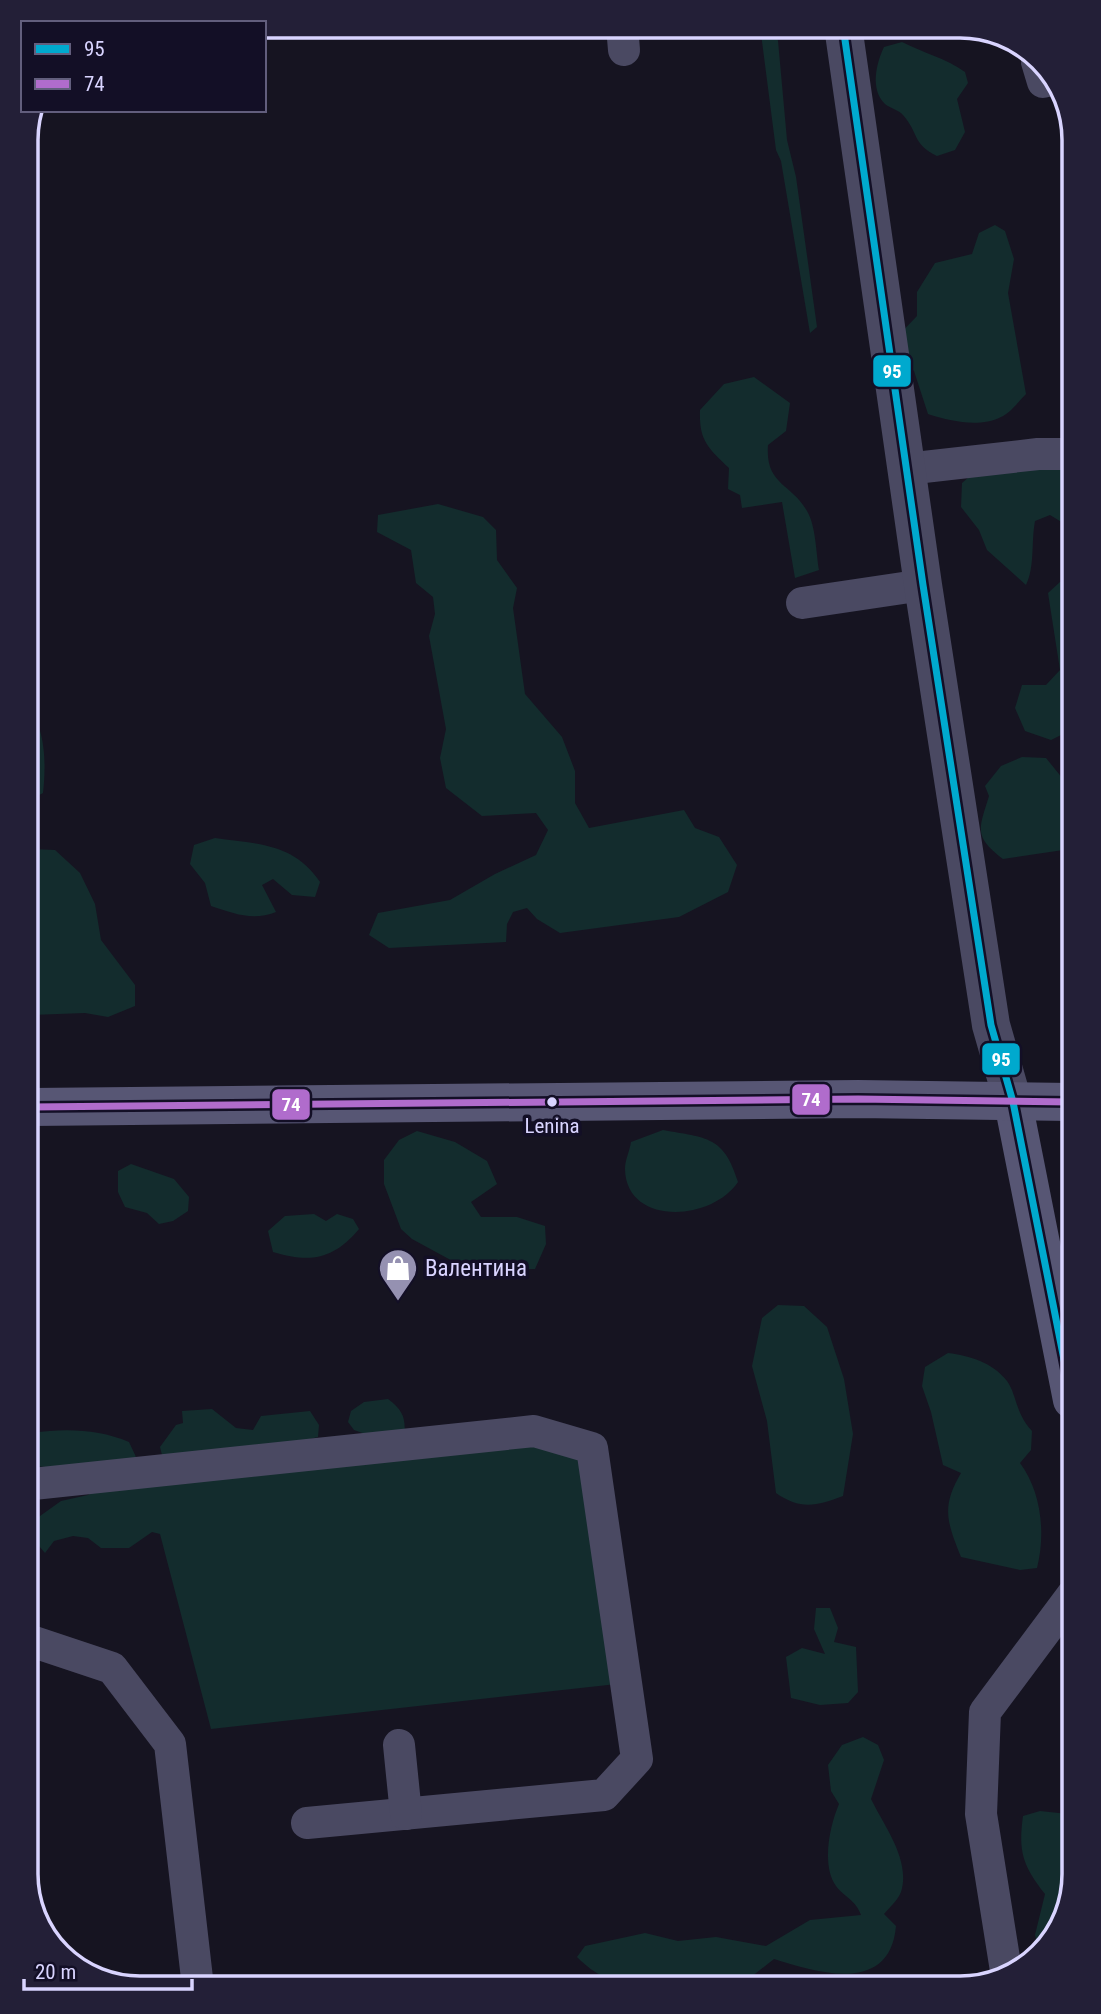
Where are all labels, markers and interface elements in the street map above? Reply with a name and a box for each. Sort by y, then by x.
legend [21,21,266,112]
text: 95 [84,37,105,61]
text: 74 [84,72,105,96]
line badge: 95 [872,354,912,388]
text: 95 [882,360,902,383]
line badge: 95 [981,1042,1021,1076]
text: 95 [991,1048,1011,1071]
line badge: 74 [791,1083,831,1116]
line badge: 74 [271,1088,311,1121]
text: 74 [801,1088,821,1111]
text: 74 [281,1093,301,1116]
marker: Lenina [545,1095,559,1109]
place label: Lenina [524,1114,580,1138]
shop icon: Валентина [377,1247,419,1302]
place label: Валентина [425,1255,527,1282]
scale bar [24,1948,192,1992]
text: 20 m [35,1960,76,1984]

